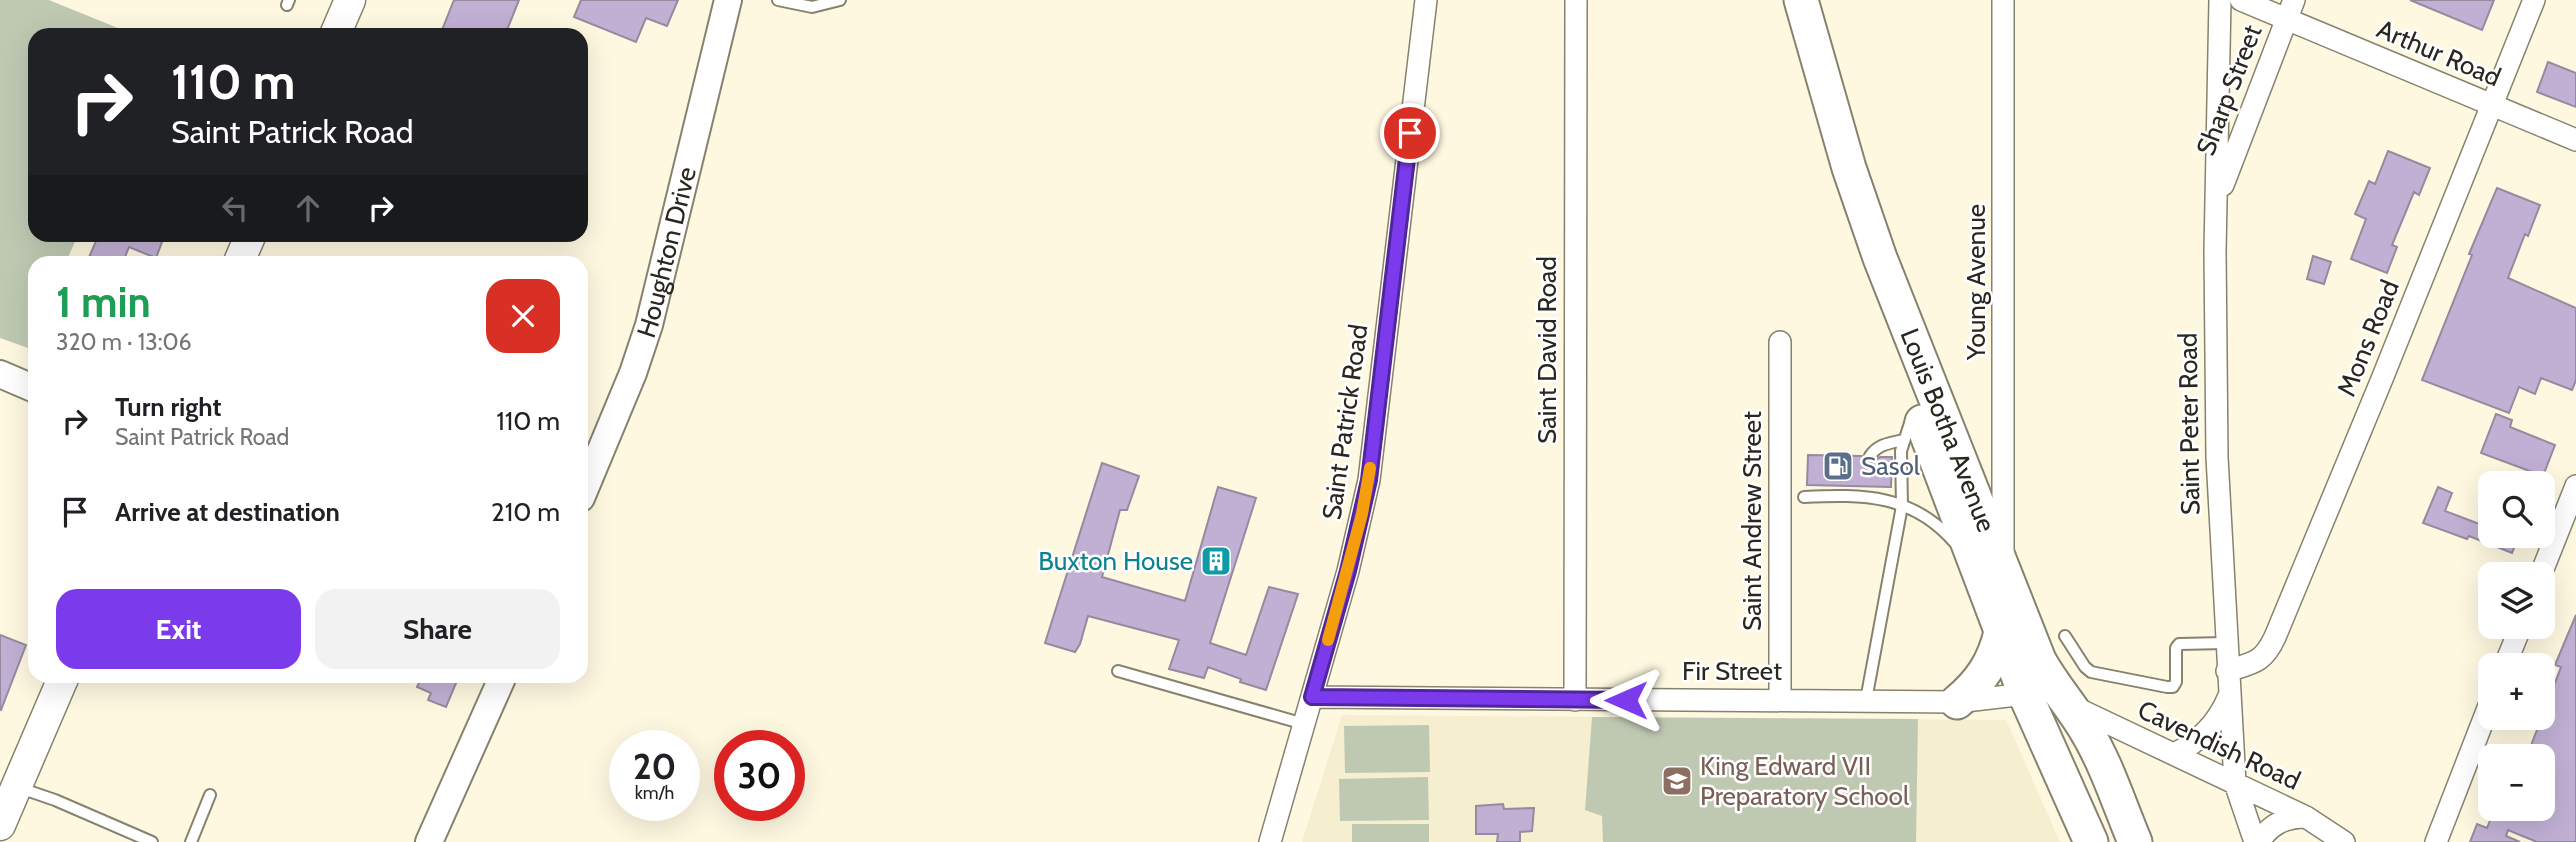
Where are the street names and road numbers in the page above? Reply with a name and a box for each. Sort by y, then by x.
street label: Arthur Road [2372,13,2506,93]
street label: Sharp Street [2190,20,2269,160]
street label: Houghton Drive [630,164,703,342]
street label: Young Avenue [1960,204,1992,361]
street label: Saint David Road [1531,256,1563,444]
street label: Mons Road [2330,275,2406,401]
street label: Saint Patrick Road [1315,322,1375,522]
street label: Louis Botha Avenue [1893,324,2003,537]
street label: Saint Peter Road [2171,333,2207,515]
street label: Saint Andrew Street [1736,411,1768,631]
street label: Fir Street [1682,655,1782,687]
street label: Cavendish Road [2133,693,2305,797]

